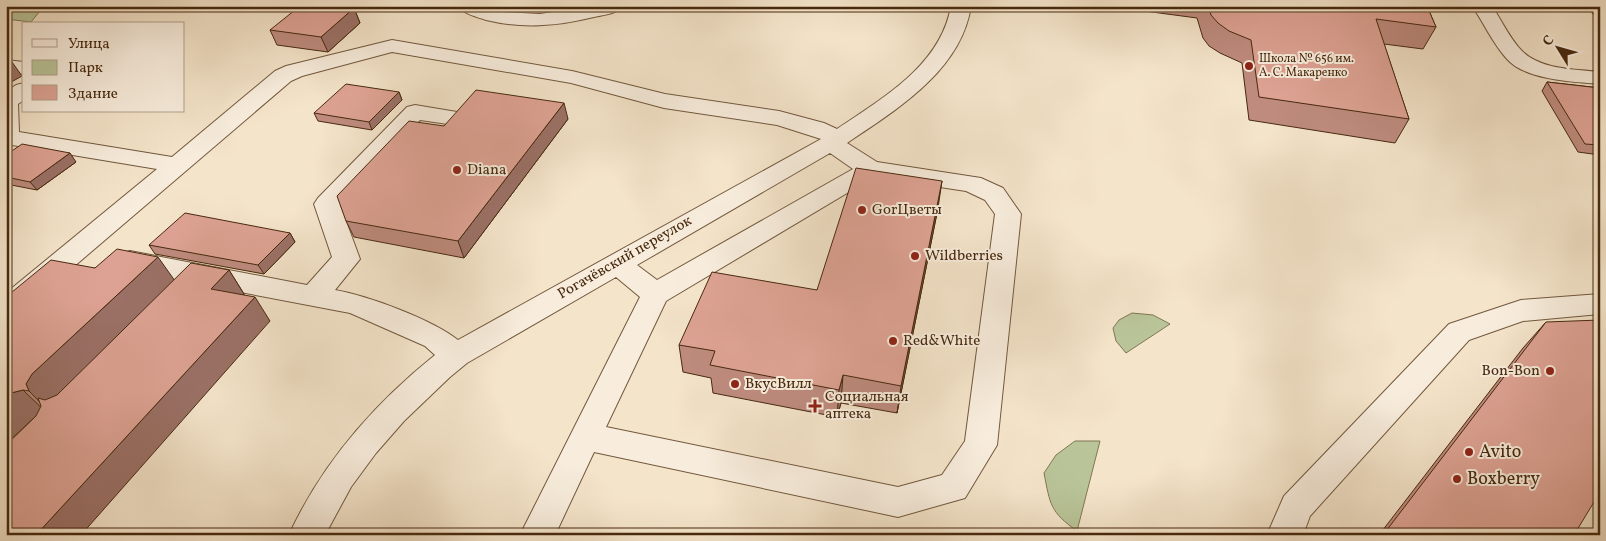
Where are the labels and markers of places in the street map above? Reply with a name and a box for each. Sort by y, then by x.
place label: Школа № 656 им. А. С. Макаренко [1259,51,1354,81]
marker: Школа № 656 им. А. С. Макаренко [1243,60,1255,72]
place label: Diana [467,160,506,181]
marker: Diana [451,164,463,176]
place label: GorЦветы [872,200,942,221]
marker: GorЦветы [856,204,868,216]
place label: Wildberries [925,246,1003,267]
marker: Wildberries [909,250,921,262]
place label: Red&White [903,331,980,352]
marker: Red&White [887,335,899,347]
place label: Bon-Bon [1482,361,1540,382]
marker: Bon-Bon [1544,365,1556,377]
place label: ВкусВилл [745,374,812,395]
marker: ВкусВилл [729,378,741,390]
place label: Социальная аптека [825,387,909,425]
marker: Социальная аптека [809,400,821,412]
place label: Avito [1479,440,1521,465]
marker: Avito [1463,446,1475,458]
place label: Boxberry [1467,467,1540,492]
marker: Boxberry [1451,473,1463,485]

